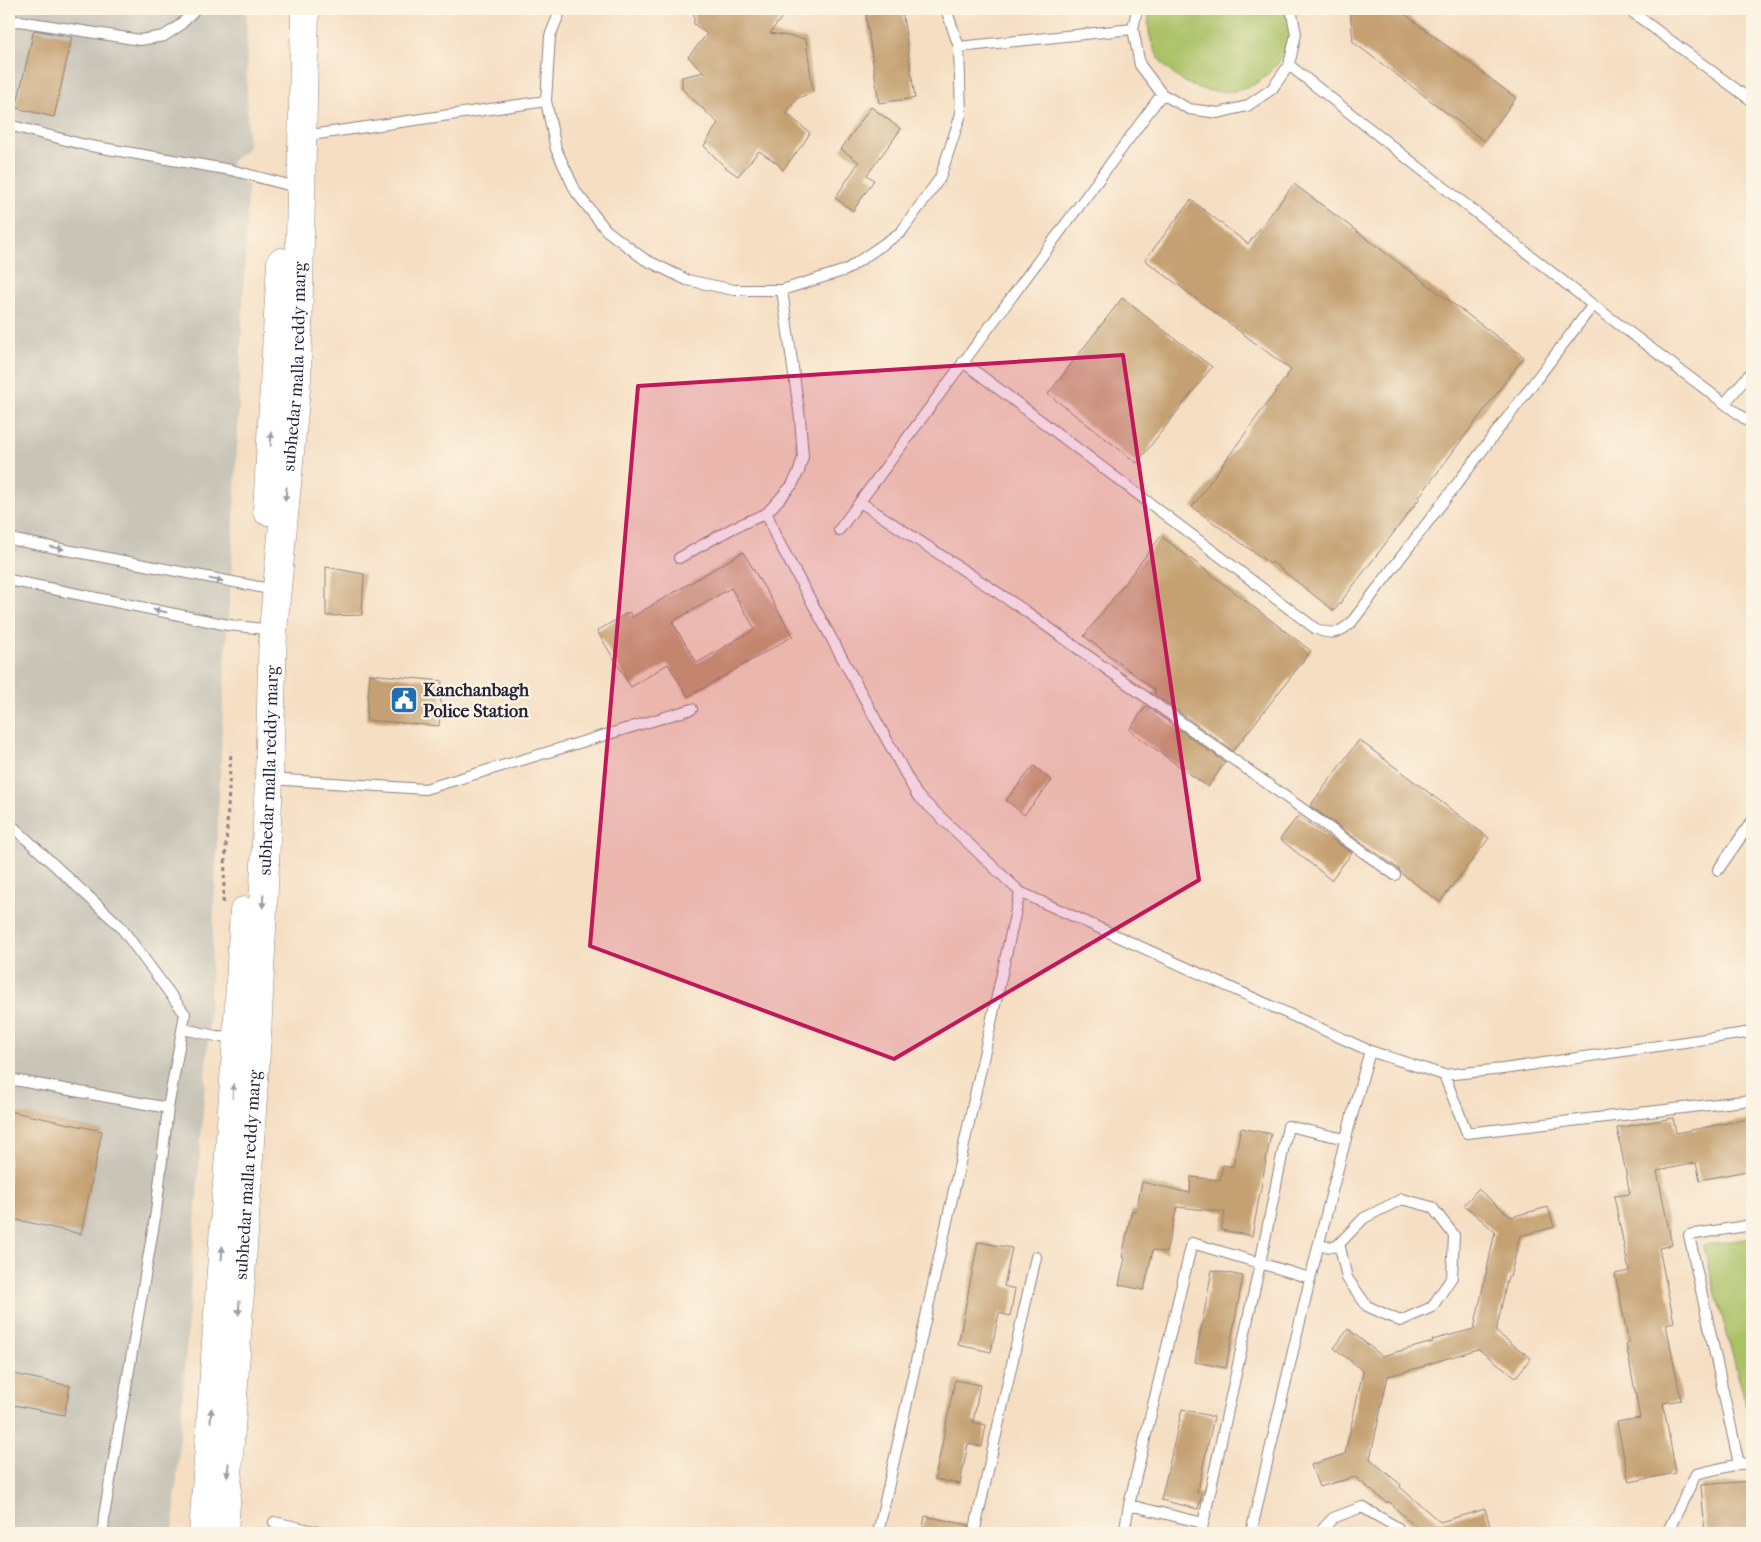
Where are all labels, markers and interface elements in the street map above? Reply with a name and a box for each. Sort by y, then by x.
street label: subhedar malla reddy marg [278,261,310,472]
one-way arrow [268,431,276,447]
one-way arrow [282,487,290,503]
one-way arrow [49,545,65,553]
one-way arrow [209,576,225,584]
one-way arrow [152,607,167,615]
street label: subhedar malla reddy marg [254,665,283,876]
place label: Kanchanbagh Police Station [423,680,530,722]
public building icon: Kanchanbagh Police Station [389,685,419,715]
one-way arrow [259,893,267,909]
street label: subhedar malla reddy marg [230,1069,265,1280]
one-way arrow [230,1082,238,1098]
one-way arrow [219,1244,227,1260]
one-way arrow [235,1300,243,1316]
one-way arrow [208,1407,216,1423]
one-way arrow [224,1462,232,1478]

